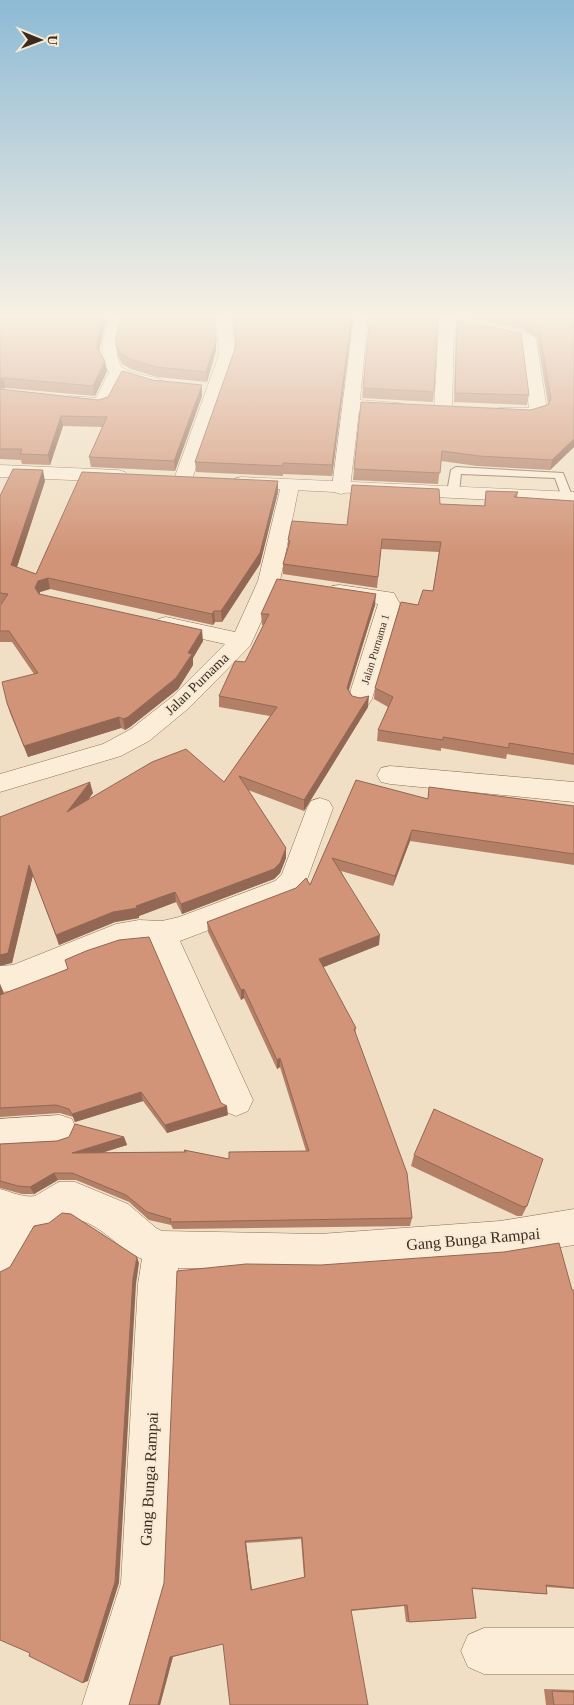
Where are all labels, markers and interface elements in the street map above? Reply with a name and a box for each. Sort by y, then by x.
north arrow [15,15,65,65]
text: U [45,35,60,45]
street label: Jalan Purnama 1 [359,612,391,686]
street label: Jalan Purnama [162,650,232,718]
street label: Gang Bunga Rampai [405,1225,541,1254]
street label: Gang Bunga Rampai [137,1411,162,1547]

